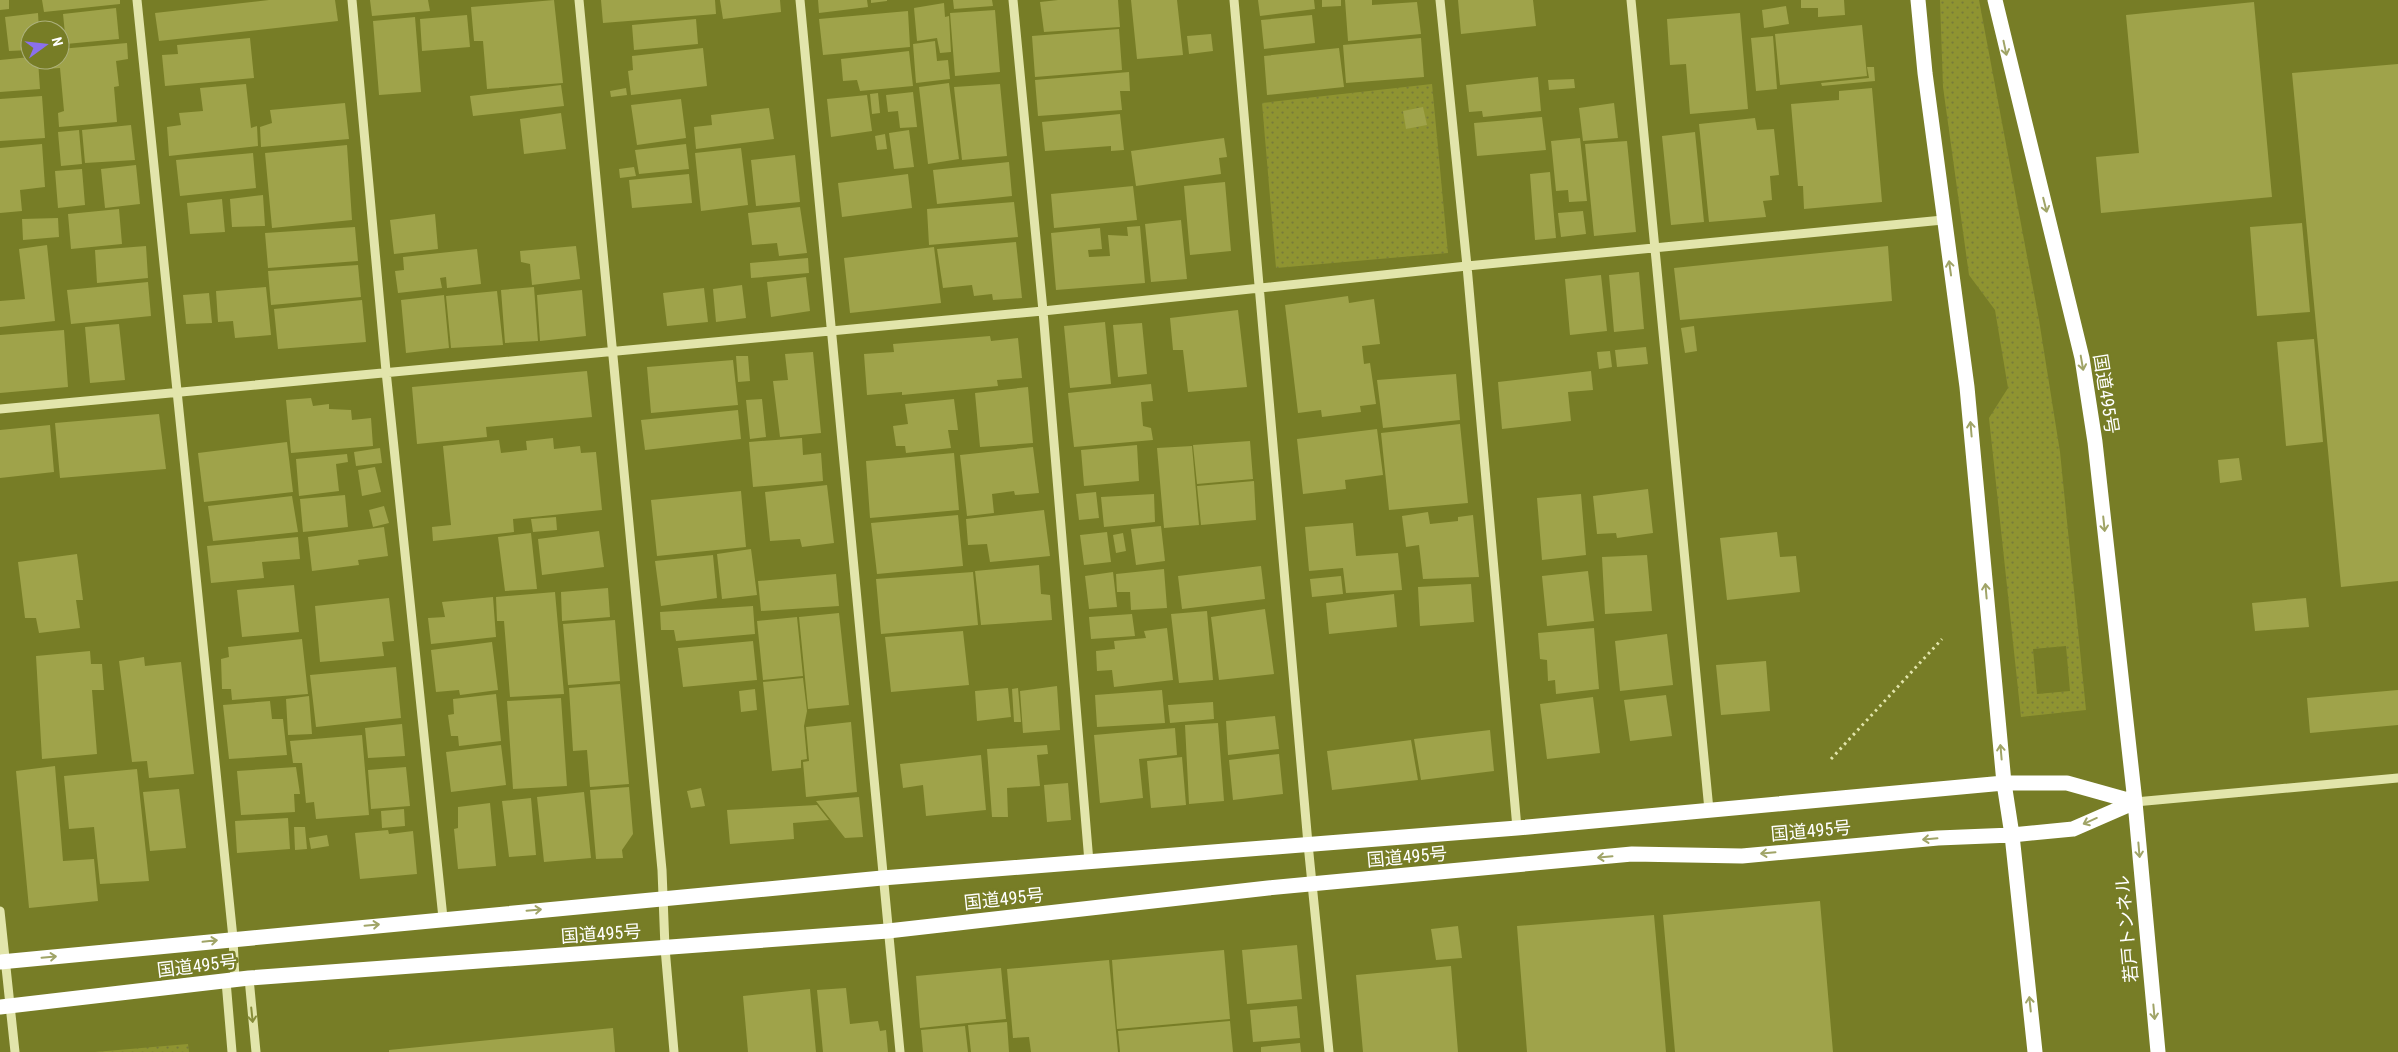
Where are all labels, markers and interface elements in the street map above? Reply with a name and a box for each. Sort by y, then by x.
north arrow [20,20,70,70]
text: N [49,35,66,48]
one-way arrow [2001,39,2010,55]
one-way arrow [2041,197,2050,213]
one-way arrow [1945,260,1955,276]
street label: 国道495号 [2090,352,2123,435]
one-way arrow [2078,355,2088,371]
one-way arrow [1966,421,1975,437]
one-way arrow [2099,516,2109,532]
one-way arrow [1981,583,1991,599]
one-way arrow [1996,745,2006,761]
street label: 国道495号 [1770,817,1852,844]
one-way arrow [2083,817,2098,827]
one-way arrow [1922,834,1938,844]
one-way arrow [2134,842,2144,858]
street label: 国道495号 [1366,843,1448,870]
one-way arrow [1760,849,1776,858]
one-way arrow [1598,852,1614,862]
street label: 若戸トンネル [2111,875,2142,984]
street label: 国道495号 [963,884,1045,913]
one-way arrow [525,905,541,915]
one-way arrow [364,920,380,930]
street label: 国道495号 [560,920,642,947]
one-way arrow [202,936,218,946]
street label: 国道495号 [156,950,238,981]
one-way arrow [40,952,56,962]
one-way arrow [2025,996,2035,1012]
one-way arrow [2149,1004,2159,1020]
one-way arrow [247,1007,257,1023]

